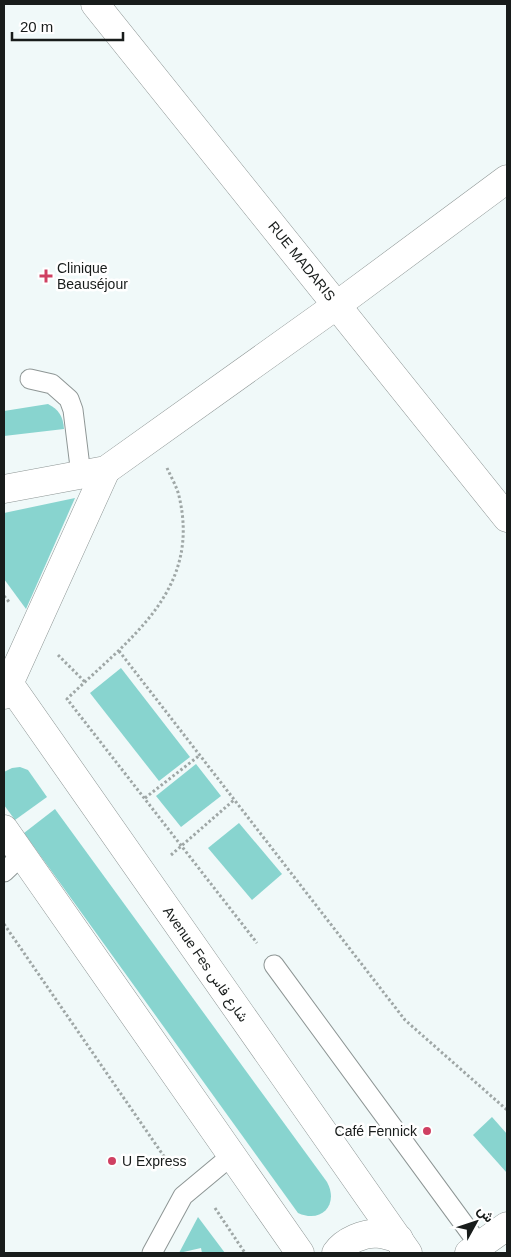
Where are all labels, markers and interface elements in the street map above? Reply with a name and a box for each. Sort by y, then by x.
scale bar [12,10,124,42]
text: 20 m [20,18,53,35]
street label: RUE MADARIS [265,218,339,304]
place label: Clinique Beauséjour [57,260,128,292]
marker: Clinique Beauséjour [39,269,53,283]
street label: Avenue Fes شارع فاس [158,903,252,1026]
place label: Café Fennick [335,1123,418,1139]
marker: Café Fennick [421,1125,433,1137]
place label: U Express [122,1153,187,1169]
marker: U Express [106,1155,118,1167]
north arrow [451,1197,501,1247]
text: ش [474,1202,498,1226]

